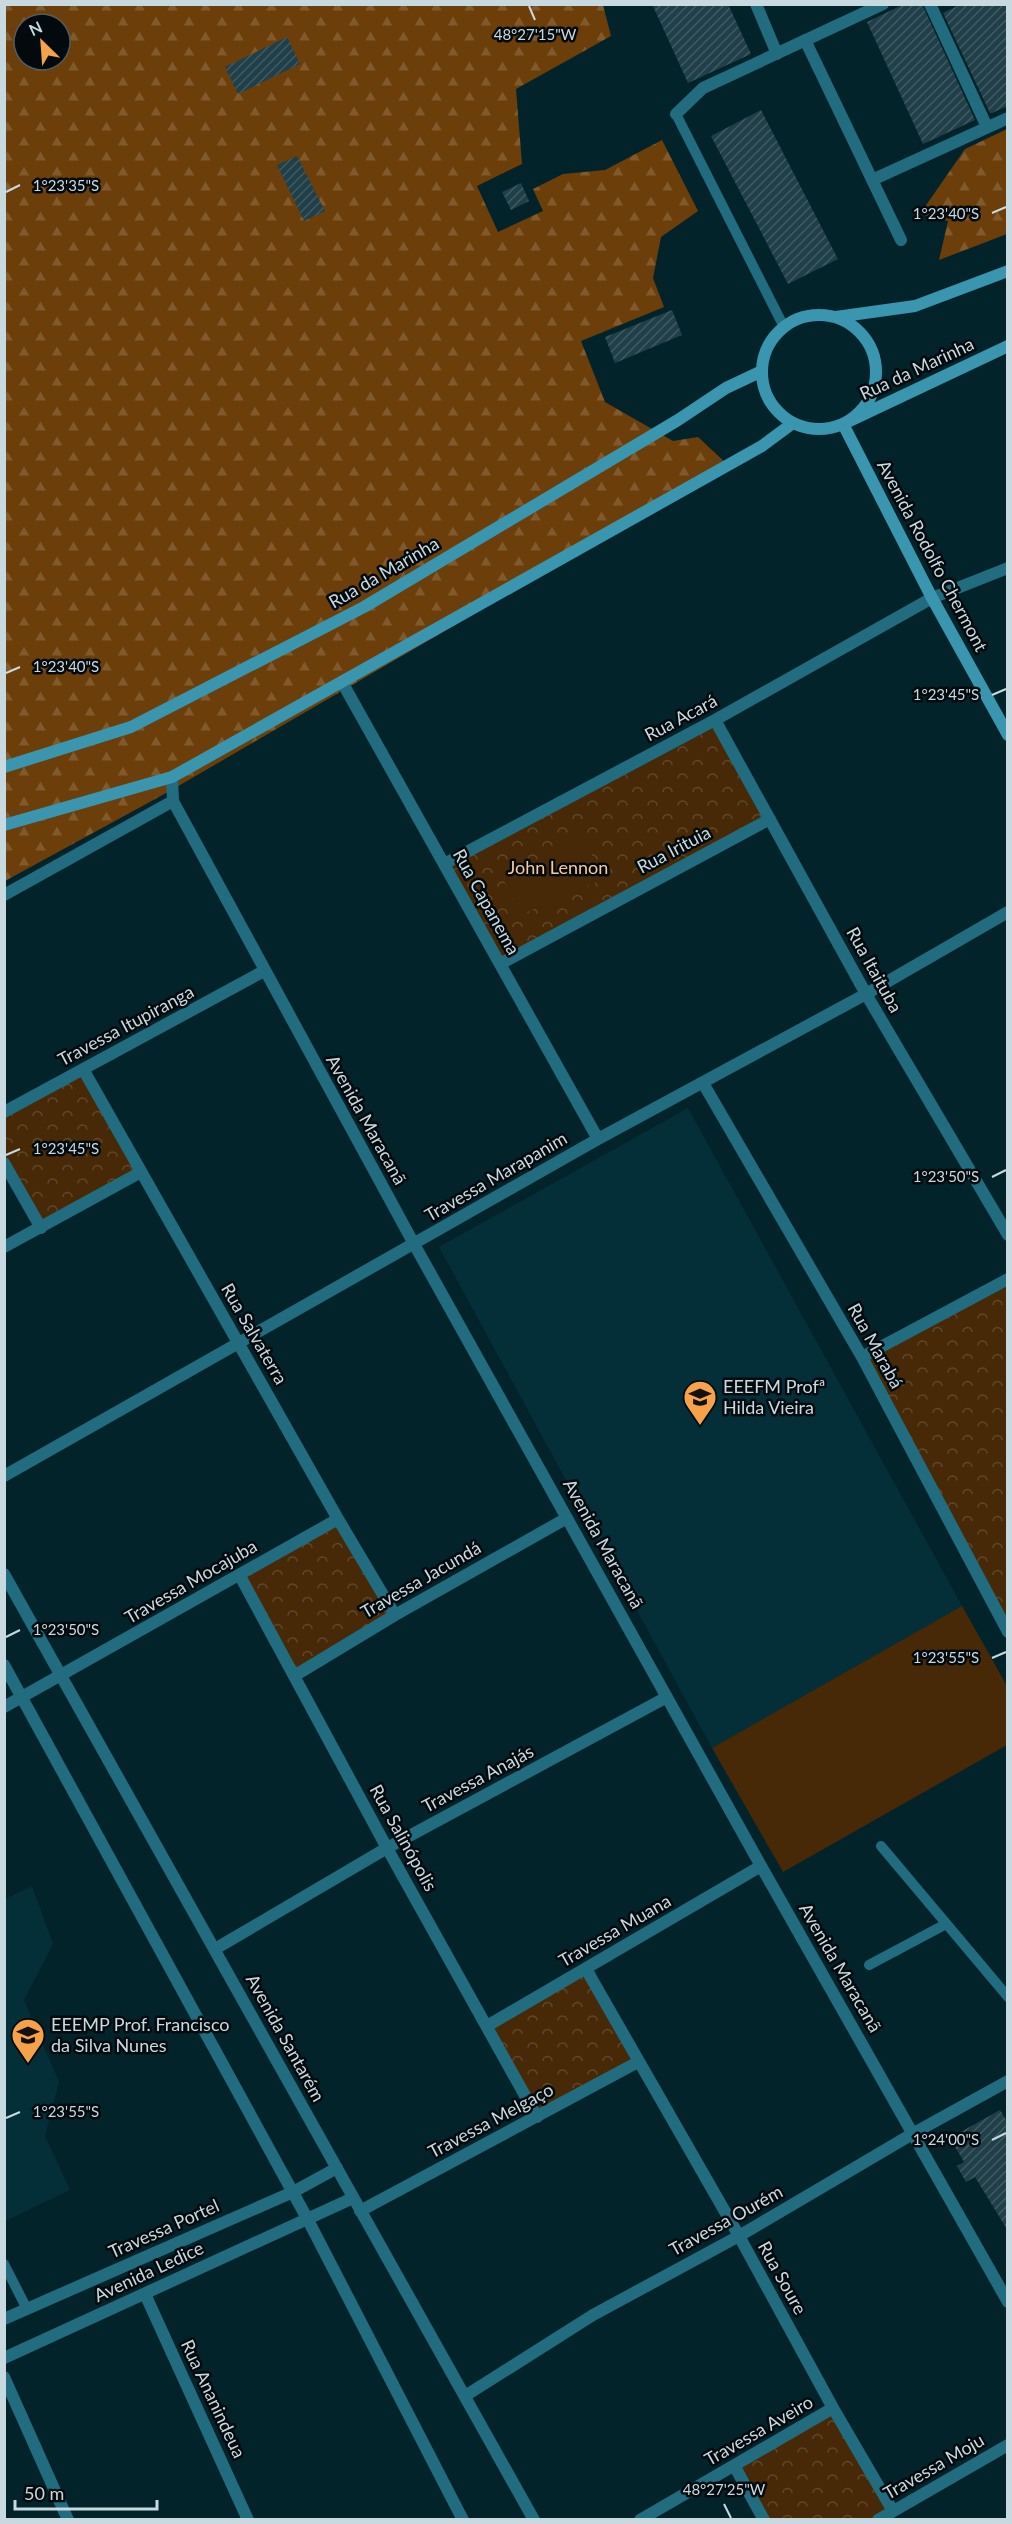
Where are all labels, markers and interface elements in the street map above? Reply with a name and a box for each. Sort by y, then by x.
north arrow [12,12,72,72]
text: N [26,17,45,39]
text: 48°27'15"W [494,25,577,43]
text: 1°23'35"S [33,176,99,194]
text: 1°23'40"S [913,204,979,222]
street label: Rua da Marinha [856,332,977,404]
street label: Avenida Rodolfo Chermont [873,456,993,656]
street label: Rua da Marinha [325,532,442,613]
text: 1°23'40"S [33,657,99,675]
text: 1°23'45"S [913,685,979,703]
street label: Rua Acará [641,689,720,745]
street label: Rua Irituia [633,821,714,878]
street label: Rua Capanema [449,845,525,958]
park label: John Lennon [508,856,608,878]
street label: Rua Itaituba [842,923,907,1016]
street label: Travessa Itupiranga [54,980,197,1070]
street label: Avenida Maracanã [322,1051,412,1188]
street label: Travessa Marapanim [421,1126,570,1226]
text: 1°23'45"S [33,1139,99,1157]
text: 1°23'50"S [913,1167,979,1185]
street label: Rua Salvaterra [217,1279,293,1388]
street label: Rua Marabá [843,1299,908,1392]
place label: EEEFM Profª Hilda Vieira [723,1375,825,1418]
school or university icon: EEEFM Profª Hilda Vieira [682,1379,718,1426]
street label: Avenida Maracanã [559,1475,649,1612]
street label: Travessa Mocajuba [120,1534,261,1628]
street label: Travessa Jacundá [357,1536,484,1622]
text: 1°23'50"S [33,1620,99,1638]
text: 1°23'55"S [913,1648,979,1666]
street label: Travessa Anajás [418,1739,537,1817]
street label: Rua Salinópolis [366,1780,442,1895]
street label: Travessa Muana [554,1889,675,1971]
street label: Avenida Maracanã [795,1899,887,2036]
street label: Avenida Santarém [242,1970,330,2105]
place label: EEEMP Prof. Francisco da Silva Nunes [51,2013,230,2056]
school or university icon: EEEMP Prof. Francisco da Silva Nunes [10,2017,46,2064]
street label: Travessa Melgaço [424,2078,557,2162]
text: 1°23'55"S [33,2102,99,2120]
text: 1°24'00"S [913,2130,979,2148]
street label: Travessa Ourém [665,2180,786,2260]
street label: Travessa Portel [105,2194,222,2262]
street label: Avenida Ledice [90,2236,207,2306]
street label: Rua Soure [754,2237,812,2318]
street label: Rua Ananindeua [177,2336,251,2461]
street label: Travessa Aveiro [700,2390,817,2470]
street label: Travessa Moju [879,2428,988,2504]
scale bar [15,2473,158,2511]
text: 48°27'25"W [683,2480,766,2498]
text: 50 m [24,2482,64,2504]

